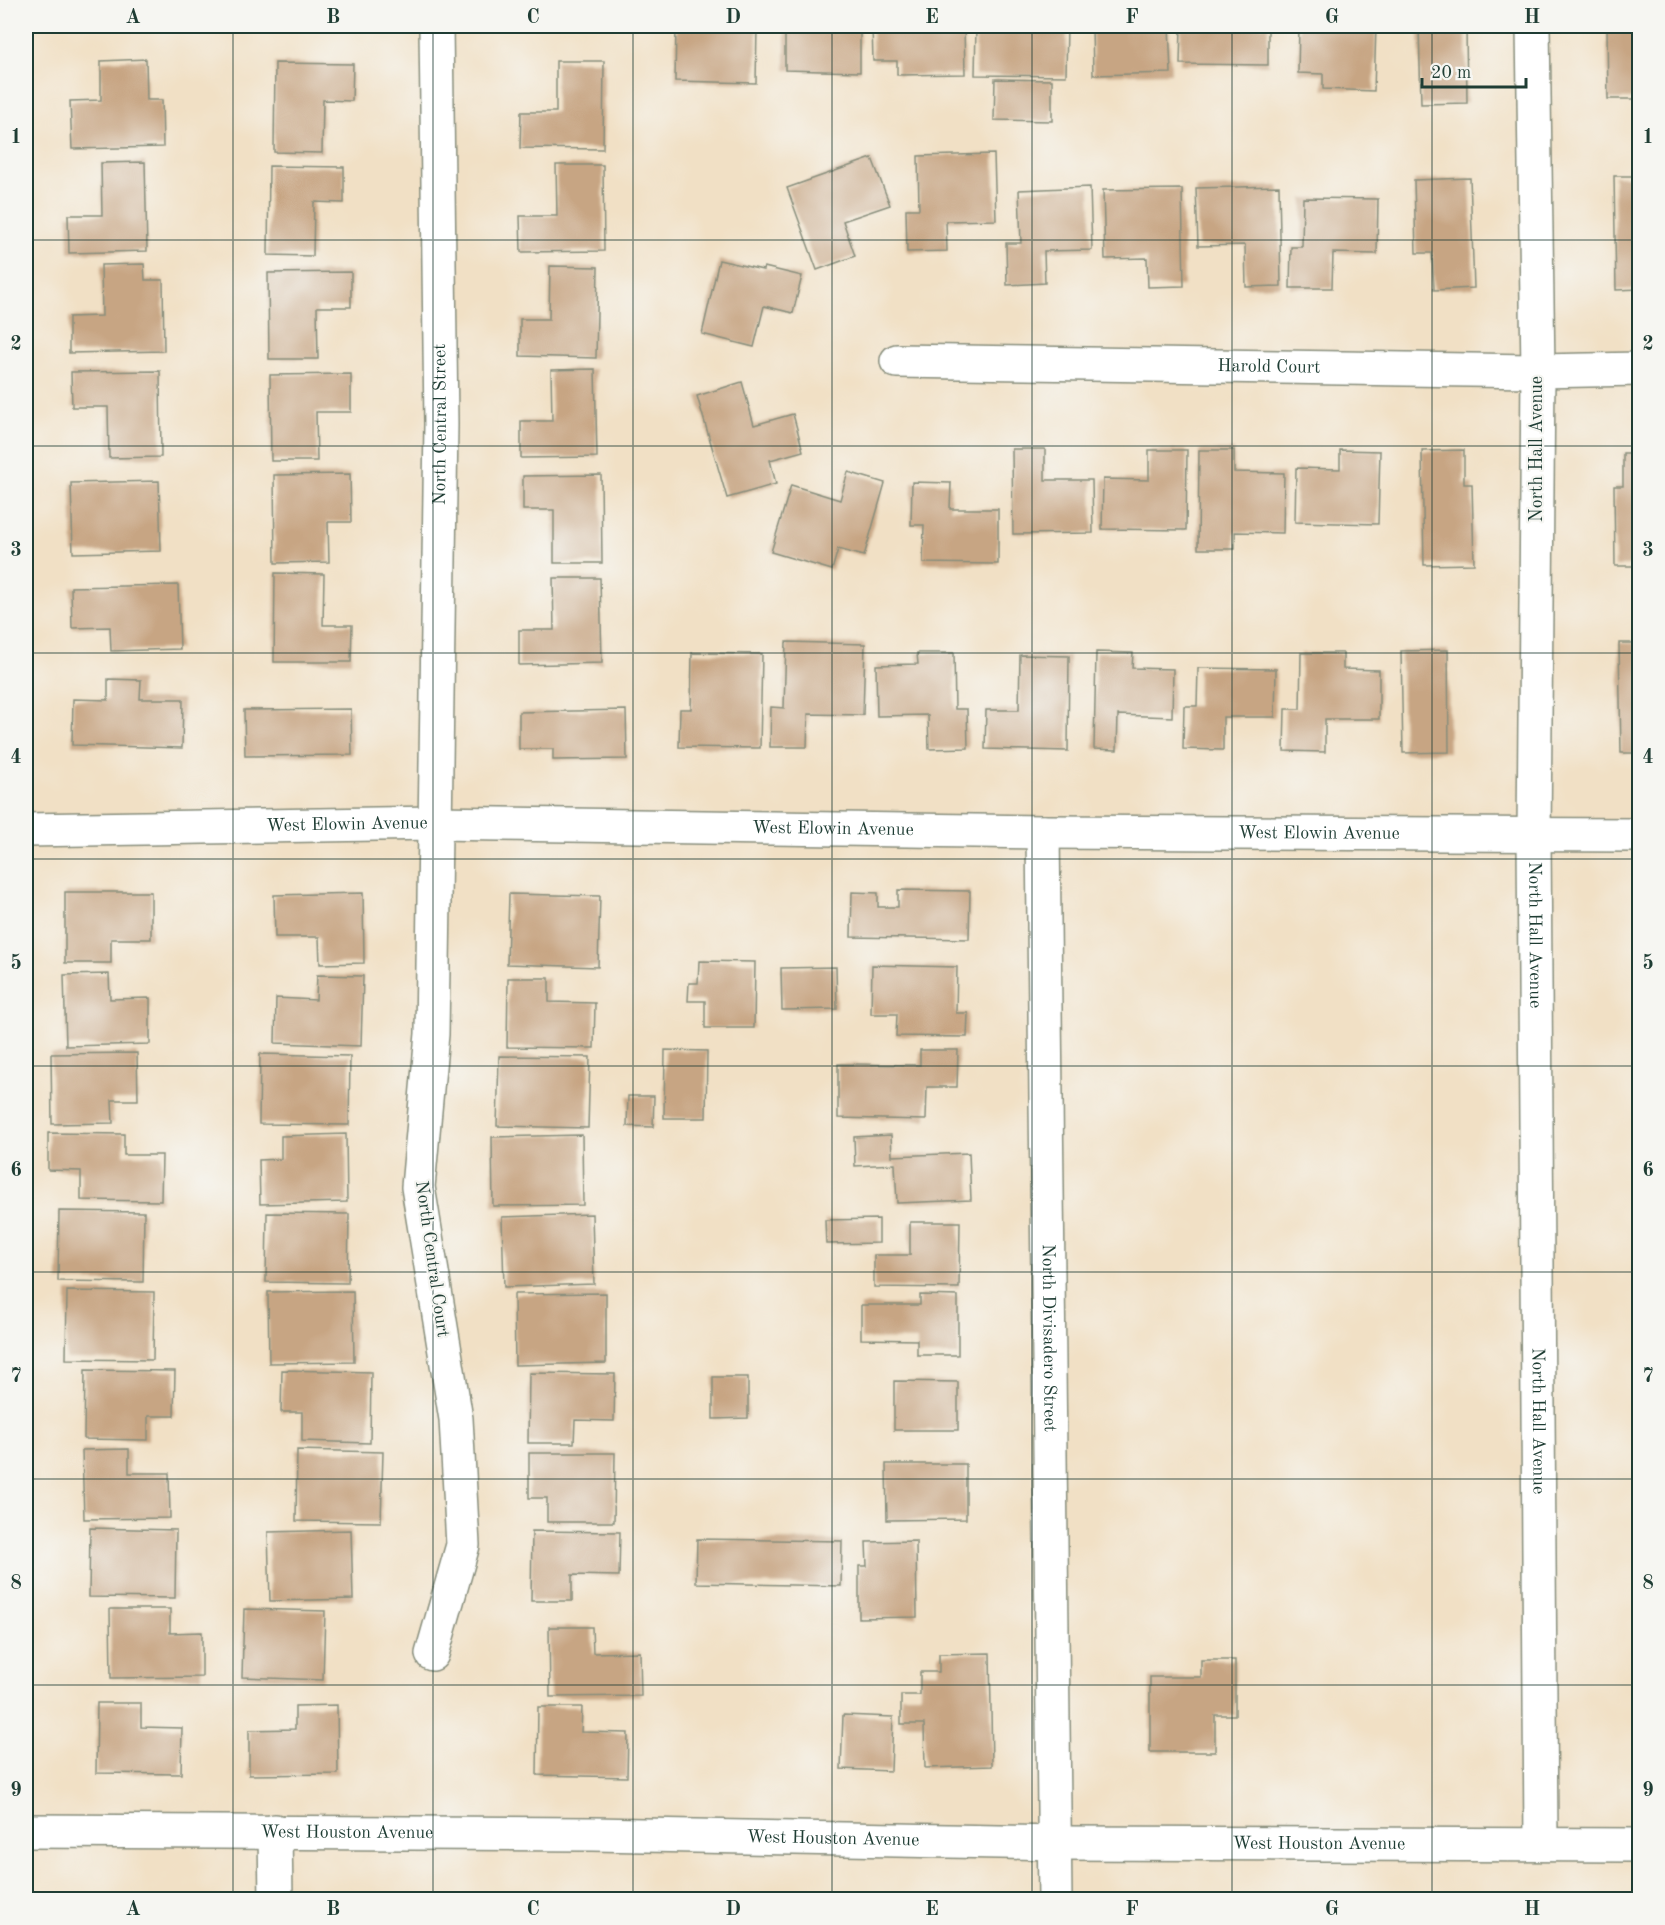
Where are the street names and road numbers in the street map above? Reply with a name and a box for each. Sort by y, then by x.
street label: North Central Street [431,343,450,505]
street label: Harold Court [1217,357,1321,377]
street label: North Hall Avenue [1528,376,1546,522]
street label: West Elowin Avenue [266,814,428,835]
street label: West Elowin Avenue [752,819,914,839]
street label: West Elowin Avenue [1238,824,1400,843]
street label: North Hall Avenue [1525,862,1544,1008]
street label: North Central Court [412,1179,452,1339]
street label: North Divisadero Street [1039,1244,1059,1432]
street label: North Hall Avenue [1529,1348,1548,1494]
street label: West Houston Avenue [261,1823,433,1842]
street label: West Houston Avenue [746,1828,919,1849]
street label: West Houston Avenue [1232,1835,1405,1853]

